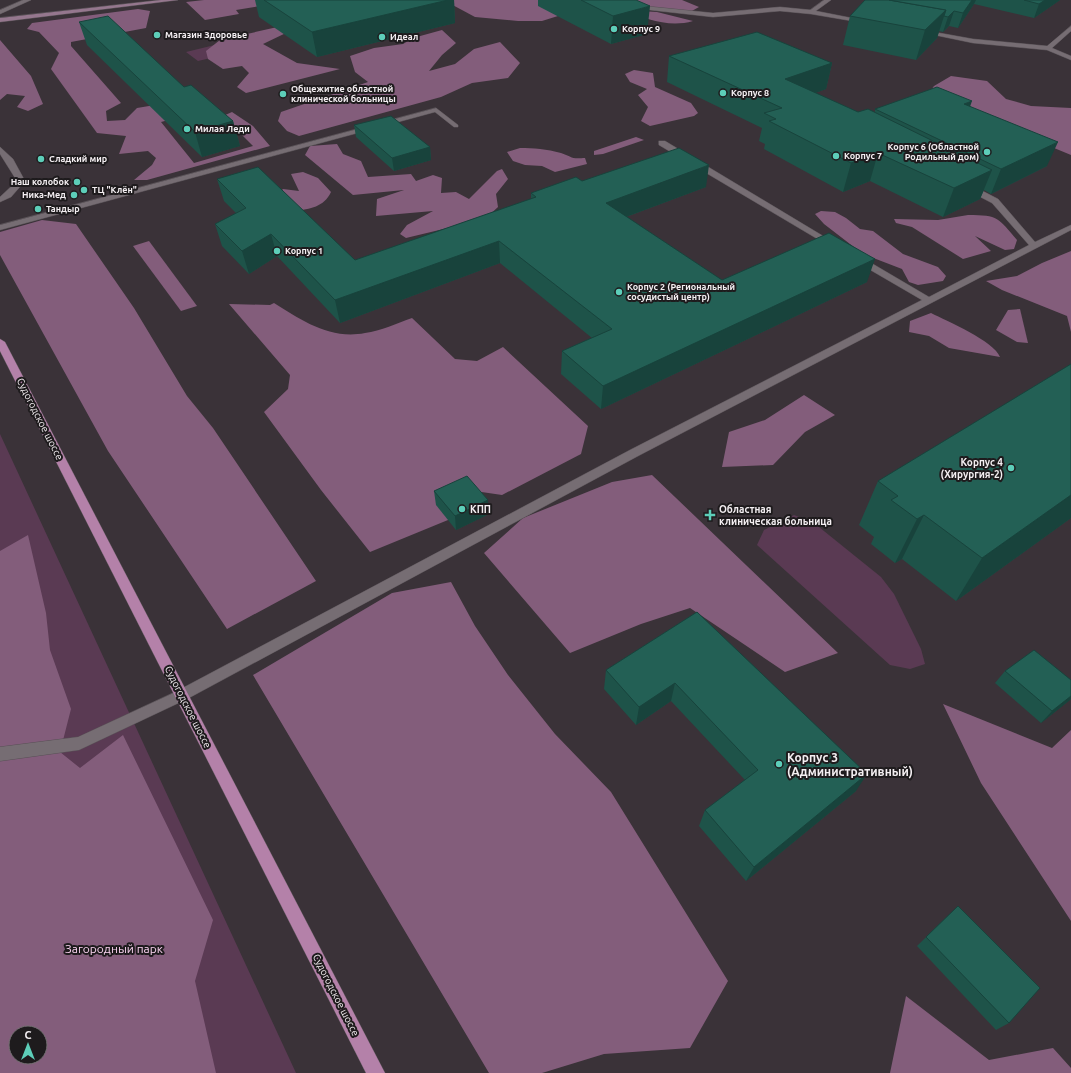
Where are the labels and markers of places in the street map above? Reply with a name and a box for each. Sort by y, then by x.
marker: Корпус 9 [609,24,619,34]
place label: Корпус 9 [622,24,660,34]
marker: Магазин Здоровье [152,30,162,40]
place label: Магазин Здоровье [165,30,247,40]
marker: Идеал [377,32,387,42]
place label: Идеал [390,32,418,42]
place label: Общежитие областной клинической больницы [291,84,396,104]
marker: Корпус 8 [718,88,728,98]
place label: Корпус 8 [731,88,769,98]
marker: Общежитие областной клинической больницы [278,89,288,99]
marker: Милая Леди [182,124,192,134]
place label: Милая Леди [195,124,250,134]
place label: Корпус 6 (Областной Родильный дом) [888,142,979,162]
marker: Корпус 6 (Областной Родильный дом) [982,147,992,157]
marker: Корпус 7 [831,151,841,161]
place label: Корпус 7 [844,151,882,161]
marker: Сладкий мир [36,154,46,164]
place label: Сладкий мир [49,154,107,164]
place label: Наш колобок [11,177,70,187]
marker: Наш колобок [72,177,82,187]
marker: ТЦ "Клён" [79,185,89,195]
place label: ТЦ "Клён" [92,185,137,195]
place label: Ника-Мед [22,190,66,200]
marker: Ника-Мед [69,190,79,200]
marker: Тандыр [33,204,43,214]
place label: Тандыр [46,204,80,214]
marker: Корпус 1 [272,246,282,256]
place label: Корпус 1 [285,246,323,256]
place label: Корпус 2 (Региональный сосудистый центр) [627,282,735,302]
marker: Корпус 2 (Региональный сосудистый центр) [614,287,624,297]
place label: Корпус 4 (Хирургия-2) [941,457,1003,481]
marker: Корпус 4 (Хирургия-2) [1006,463,1016,473]
marker: КПП [457,504,467,514]
place label: КПП [470,504,491,515]
place label: Областная клиническая больница [719,504,832,527]
marker: Областная клиническая больница [704,509,716,521]
place label: Корпус 3 (Административный) [787,751,913,779]
marker: Корпус 3 (Административный) [774,759,784,769]

